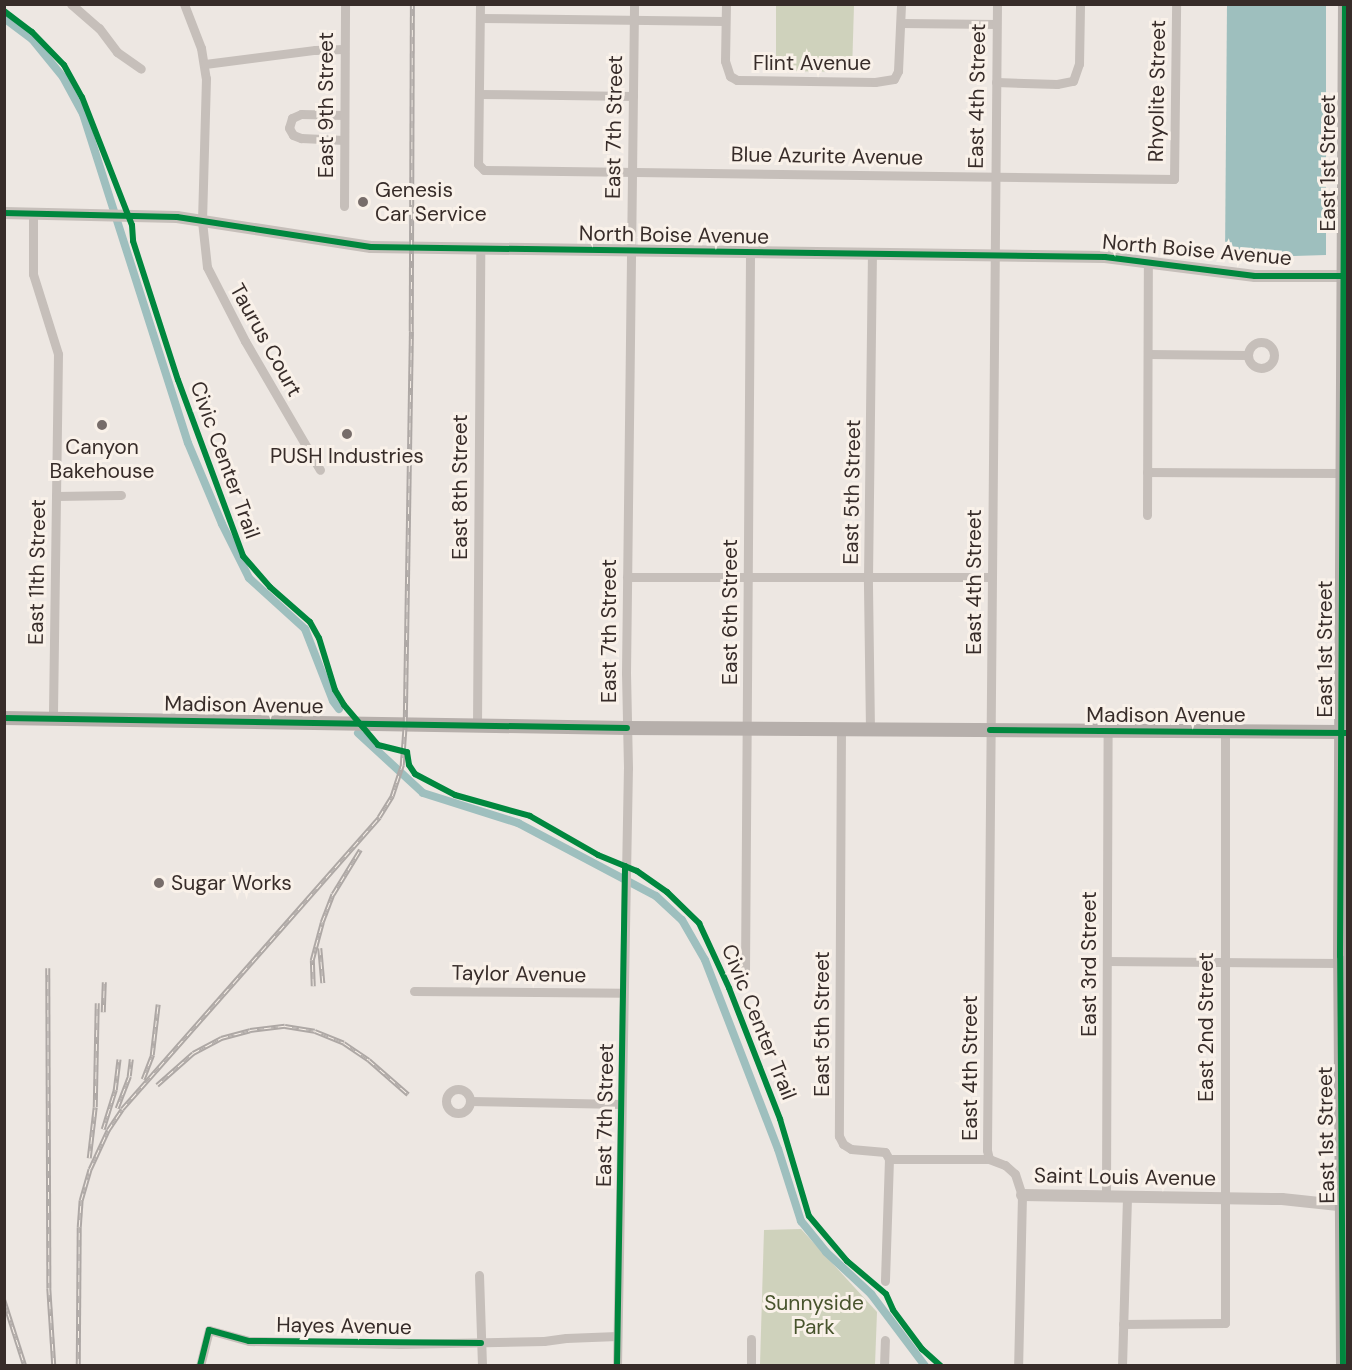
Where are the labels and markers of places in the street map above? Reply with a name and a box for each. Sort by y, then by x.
place label: Genesis Car Service [375,177,487,227]
marker: Genesis Car Service [356,195,370,209]
marker: Canyon Bakehouse [95,418,109,432]
marker: PUSH Industries [340,427,354,441]
place label: Canyon Bakehouse [50,434,154,484]
place label: PUSH Industries [270,443,424,469]
place label: Sugar Works [171,870,292,896]
marker: Sugar Works [152,876,166,890]

